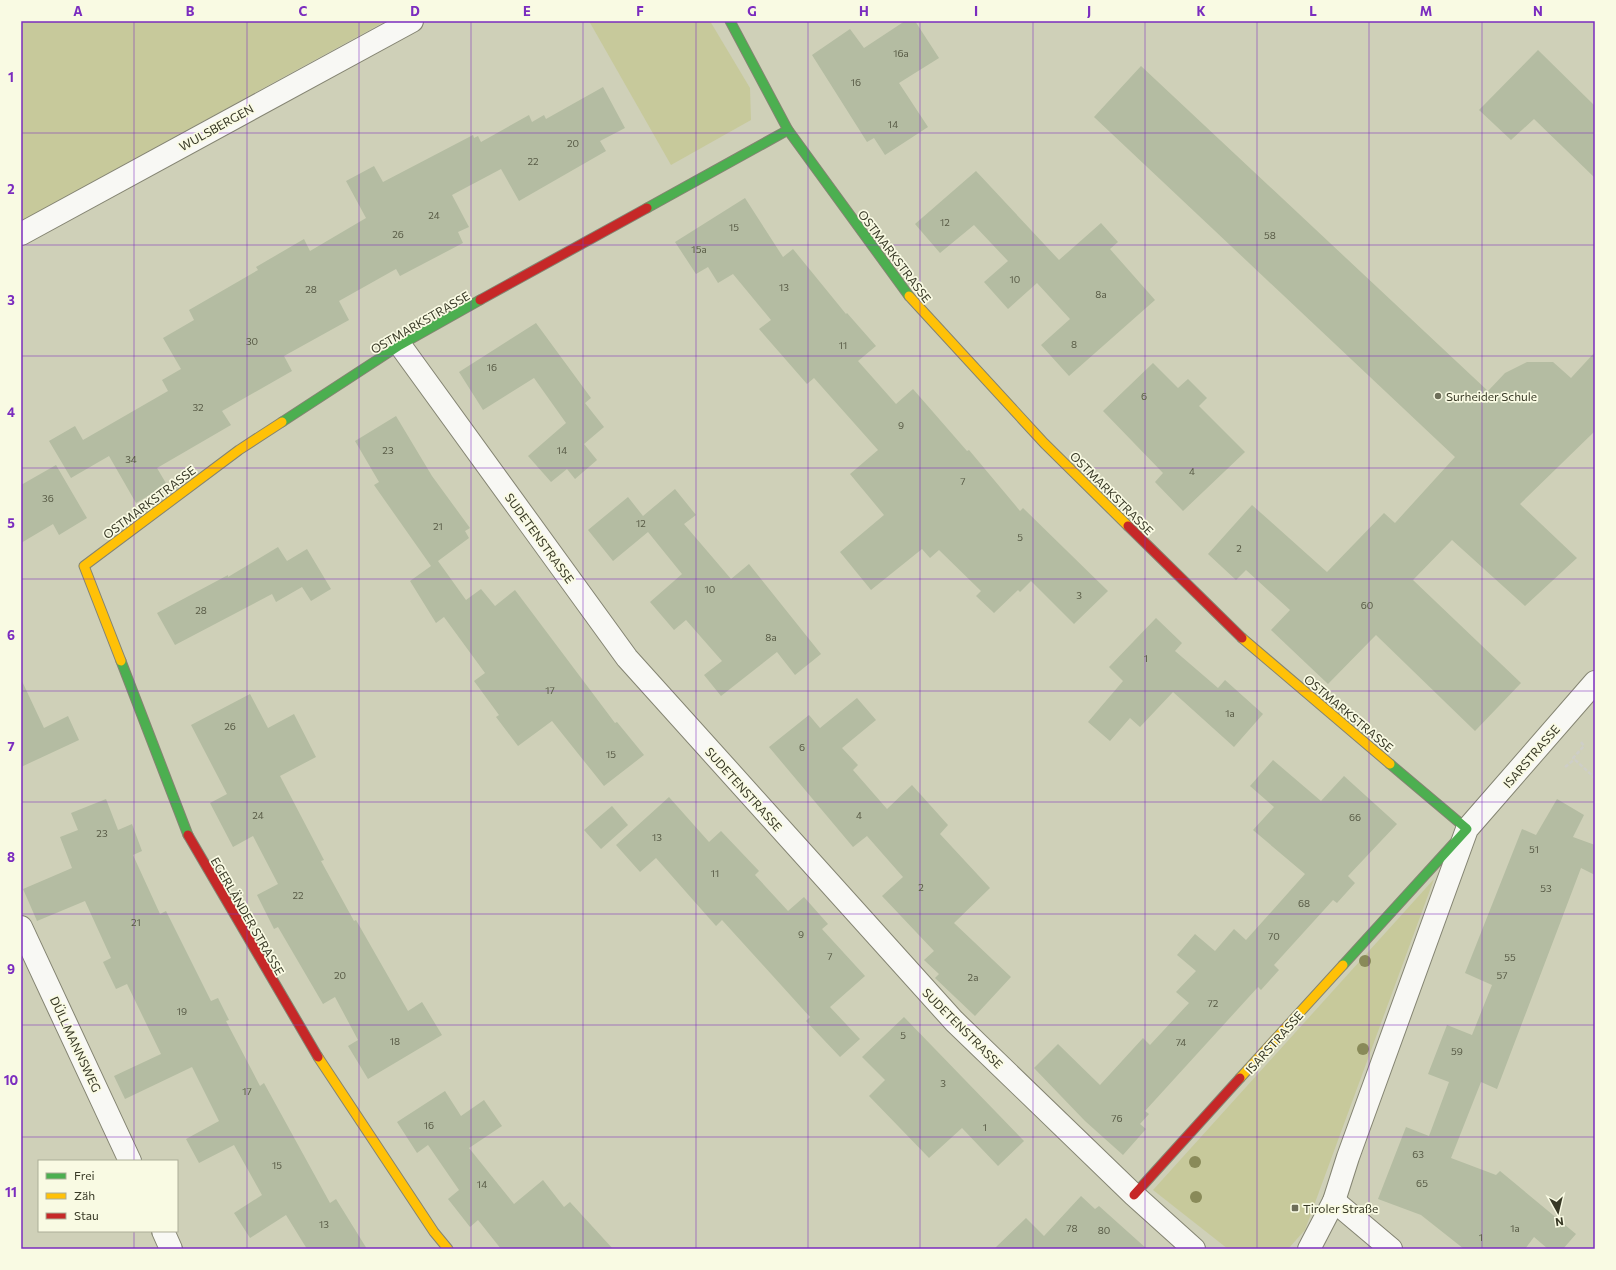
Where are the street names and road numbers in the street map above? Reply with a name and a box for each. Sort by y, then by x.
street label: WULSBERGEN [176,101,256,153]
street label: OSTMARKSTRASSE [856,207,934,305]
street label: OSTMARKSTRASSE [368,288,472,356]
street label: OSTMARKSTRASSE [1067,448,1157,538]
street label: OSTMARKSTRASSE [100,463,198,541]
street label: SUDETENSTRASSE [503,490,577,586]
street label: OSTMARKSTRASSE [1302,672,1396,754]
street label: ISARSTRASSE [1500,722,1562,790]
street label: SUDETENSTRASSE [703,744,785,834]
street label: EGERLÄNDER STRASSE [209,855,287,977]
street label: SUDETENSTRASSE [920,985,1006,1071]
street label: DÜLLMANNSWEG [48,994,104,1094]
street label: ISARSTRASSE [1242,1008,1306,1076]

